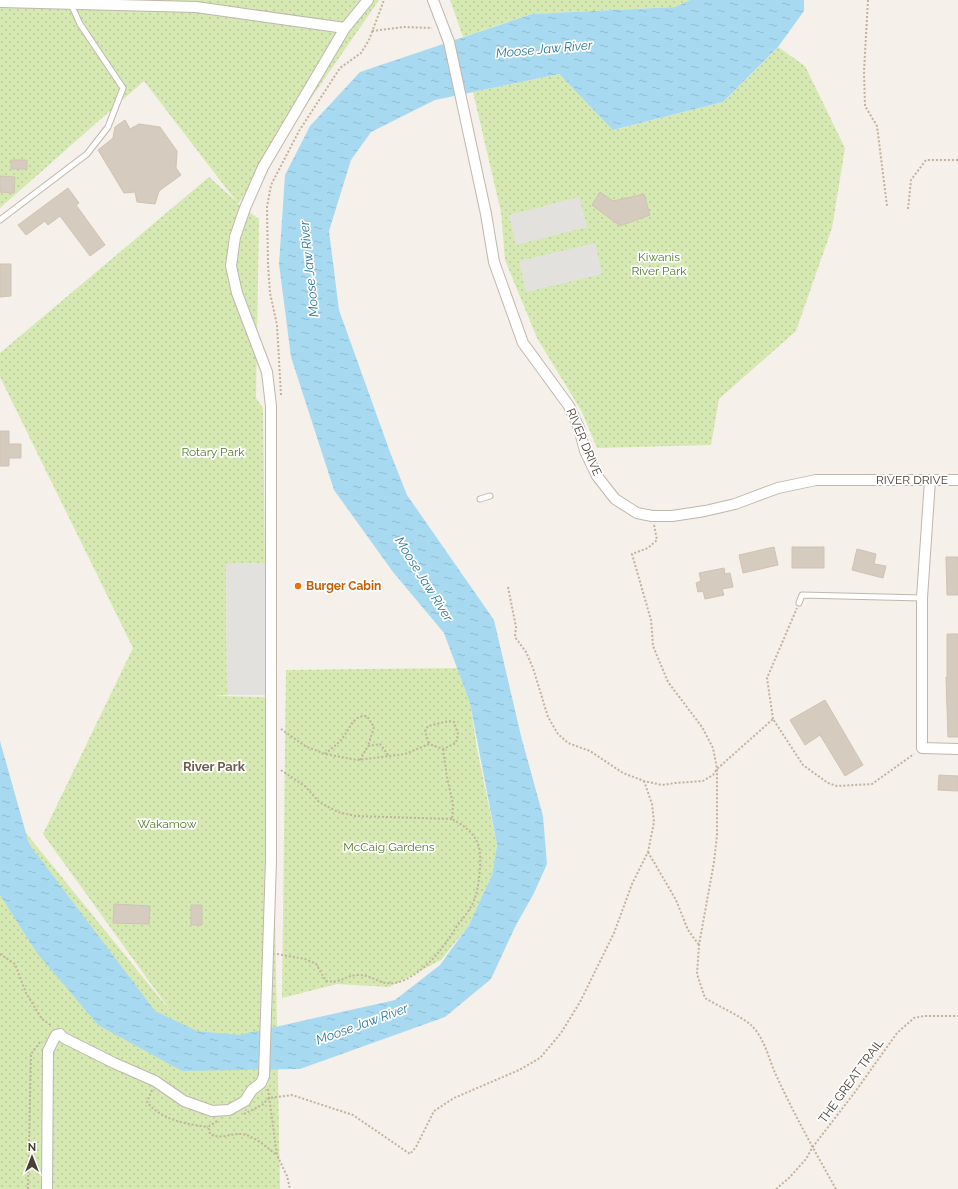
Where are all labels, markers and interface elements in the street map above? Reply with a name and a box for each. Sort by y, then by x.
water label: Moose Jaw River [495,37,593,61]
water label: Moose Jaw River [296,220,322,318]
park label: Kiwanis River Park [631,250,687,278]
street label: RIVER DRIVE [563,406,605,478]
park label: Rotary Park [181,445,245,459]
street label: RIVER DRIVE [876,473,948,487]
water label: Moose Jaw River [392,534,456,624]
place label: Burger Cabin [306,579,381,593]
marker: Burger Cabin [293,581,303,591]
district label: River Park [183,759,246,774]
park label: Wakamow [137,817,197,831]
park label: McCaig Gardens [343,840,435,854]
water label: Moose Jaw River [314,1000,411,1048]
street label: THE GREAT TRAIL [816,1036,886,1126]
north arrow [12,1137,52,1177]
text: N [28,1141,36,1154]

